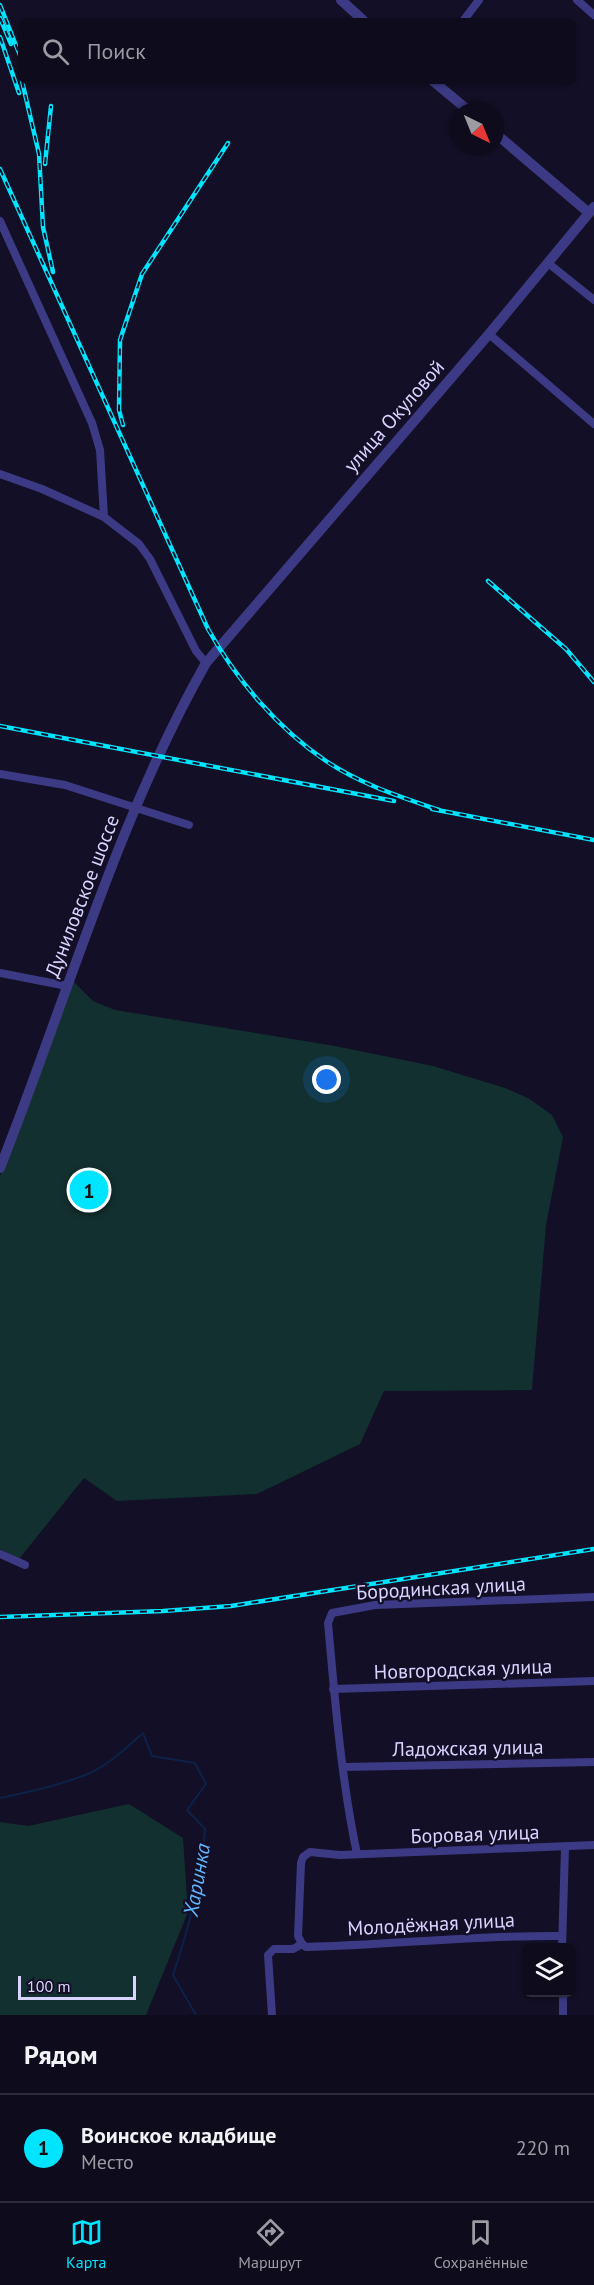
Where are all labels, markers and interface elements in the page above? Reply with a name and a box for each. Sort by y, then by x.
search box [18,18,576,84]
icon: search [39,35,72,68]
text: Поиск [87,37,146,65]
north arrow [450,102,504,156]
street label: улица Окуловой [338,354,450,478]
street label: Дуниловское шоссе [39,811,125,981]
your location [312,1065,341,1094]
pin: 1 [70,1168,109,1212]
street label: Бородинская улица [355,1571,527,1605]
street label: Новгородская улица [373,1653,553,1685]
street label: Ладожская улица [391,1734,544,1762]
street label: Боровая улица [410,1819,540,1849]
water label: Харинка [177,1840,216,1920]
street label: Молодёжная улица [347,1907,515,1941]
map controls [522,1943,576,1997]
button: layers [522,1943,576,1997]
scale bar [18,1973,136,2000]
text: 100 m [27,1976,70,1996]
text: Рядом [24,2038,98,2071]
text: Воинское кладбище [81,2121,277,2149]
text: 1 [38,2135,49,2161]
text: 220 m [516,2135,570,2161]
text: Место [81,2149,134,2175]
tab: Карта [66,2216,106,2272]
tab: Маршрут [238,2216,302,2272]
tab: Сохранённые [434,2216,528,2272]

